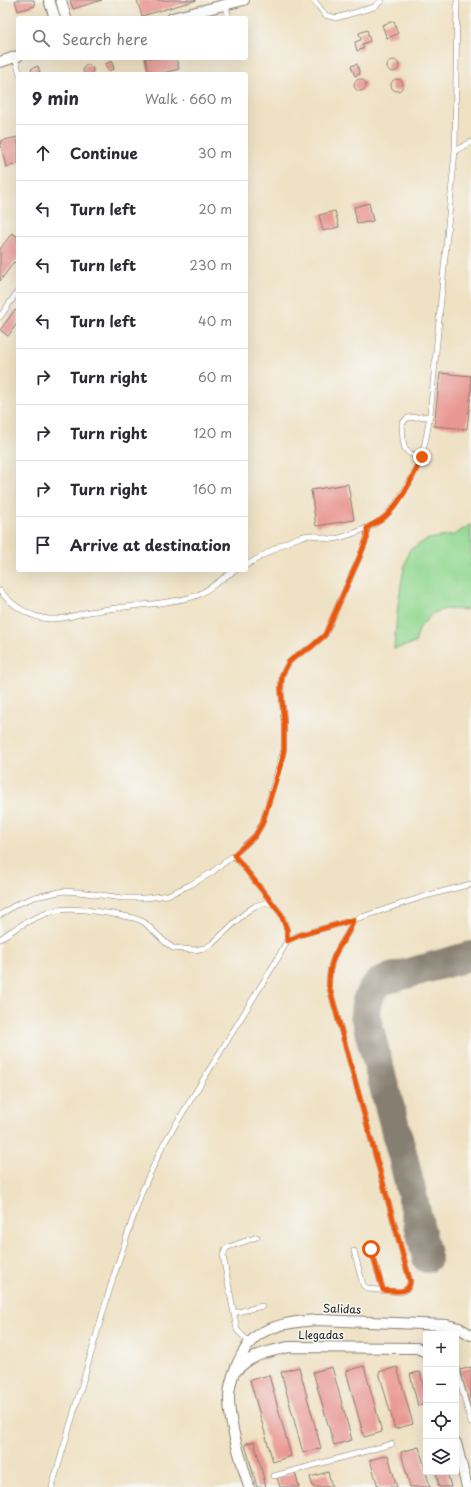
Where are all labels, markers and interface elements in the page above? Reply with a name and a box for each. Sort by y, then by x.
search box [16,16,248,60]
icon: search [30,27,52,49]
text: Search here [62,27,148,50]
text: 9 min [32,85,79,111]
text: Walk · 660 m [145,89,232,108]
text: Continue [70,141,138,164]
icon: ahead [32,142,54,164]
text: 30 m [198,143,232,162]
text: Turn left [70,197,136,220]
icon: left [32,198,54,220]
text: 20 m [198,199,232,218]
text: Turn left [70,253,136,276]
icon: left [32,254,54,276]
text: 230 m [190,255,232,274]
text: Turn left [70,309,136,332]
icon: left [32,310,54,332]
text: 40 m [198,311,232,330]
text: Turn right [70,365,147,388]
icon: right [32,366,54,388]
text: 60 m [198,367,232,386]
text: Turn right [70,421,147,444]
icon: right [32,422,54,444]
text: 120 m [193,423,232,442]
route end [413,448,431,466]
text: Turn right [70,477,147,500]
icon: right [32,478,54,500]
text: 160 m [193,479,232,498]
text: Arrive at destination [70,533,231,556]
icon: arrive [32,534,54,556]
route start [362,1240,380,1258]
street label: Salidas [323,1299,361,1318]
street label: Llegadas [298,1326,344,1343]
map controls [423,1331,459,1475]
button: + [423,1331,459,1367]
button: − [423,1367,459,1403]
button: locate [423,1403,459,1439]
button: layers [423,1439,459,1475]

